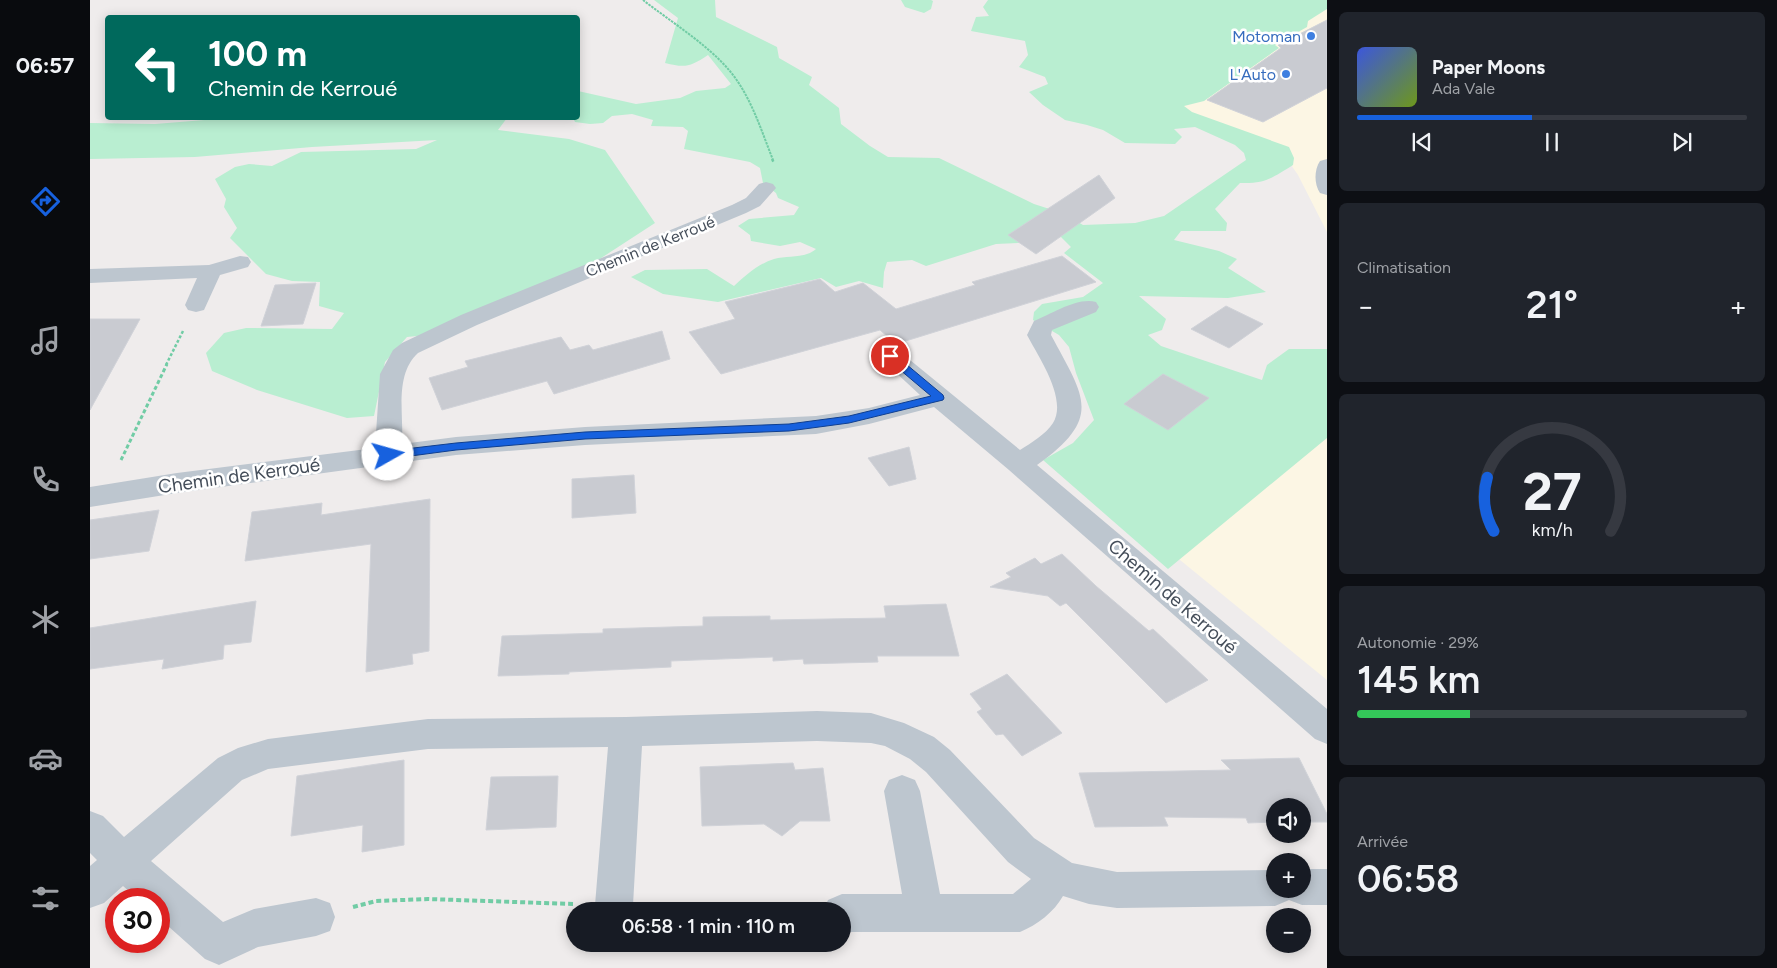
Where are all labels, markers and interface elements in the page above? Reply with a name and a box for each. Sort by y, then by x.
place label: Motoman [1232,27,1301,46]
marker: Motoman [1305,30,1317,42]
text: 100 m [208,33,307,75]
icon: left [125,35,190,100]
text: 06:57 [16,52,74,79]
text: Paper Moons [1432,56,1545,79]
place label: L'Auto [1229,65,1276,84]
marker: L'Auto [1280,68,1292,80]
text: Chemin de Kerroué [208,75,397,102]
text: Ada Vale [1432,79,1495,98]
icon: previous [1408,128,1436,156]
icon: pause [1538,128,1566,156]
icon: next [1668,128,1696,156]
icon: directions [28,184,63,219]
street label: Chemin de Kerroué [583,212,718,281]
text: Climatisation [1357,258,1451,277]
text: 21° [1526,282,1578,328]
text: − [1357,289,1374,323]
text: + [1730,289,1747,323]
icon: music [28,323,63,358]
pin [869,335,911,377]
icon: arrive [876,342,904,370]
position arrow [361,428,413,480]
street label: Chemin de Kerroué [157,453,322,498]
text: 27 [1522,461,1582,523]
icon: phone [28,462,63,497]
text: km/h [1532,519,1572,540]
street label: Chemin de Kerroué [1103,534,1242,659]
icon: climate [28,602,63,637]
text: Autonomie · 29% [1357,633,1479,652]
text: 145 km [1357,657,1480,703]
icon: car [28,741,63,776]
map controls [1266,798,1311,953]
button: sound [1266,798,1311,843]
text: Arrivée [1357,832,1408,851]
button: + [1266,853,1311,898]
text: 06:58 [1357,856,1459,902]
icon: filters [28,881,63,916]
speed limit sign: 30 [105,888,170,953]
button: − [1266,908,1311,953]
text: 06:58 · 1 min · 110 m [622,915,795,938]

